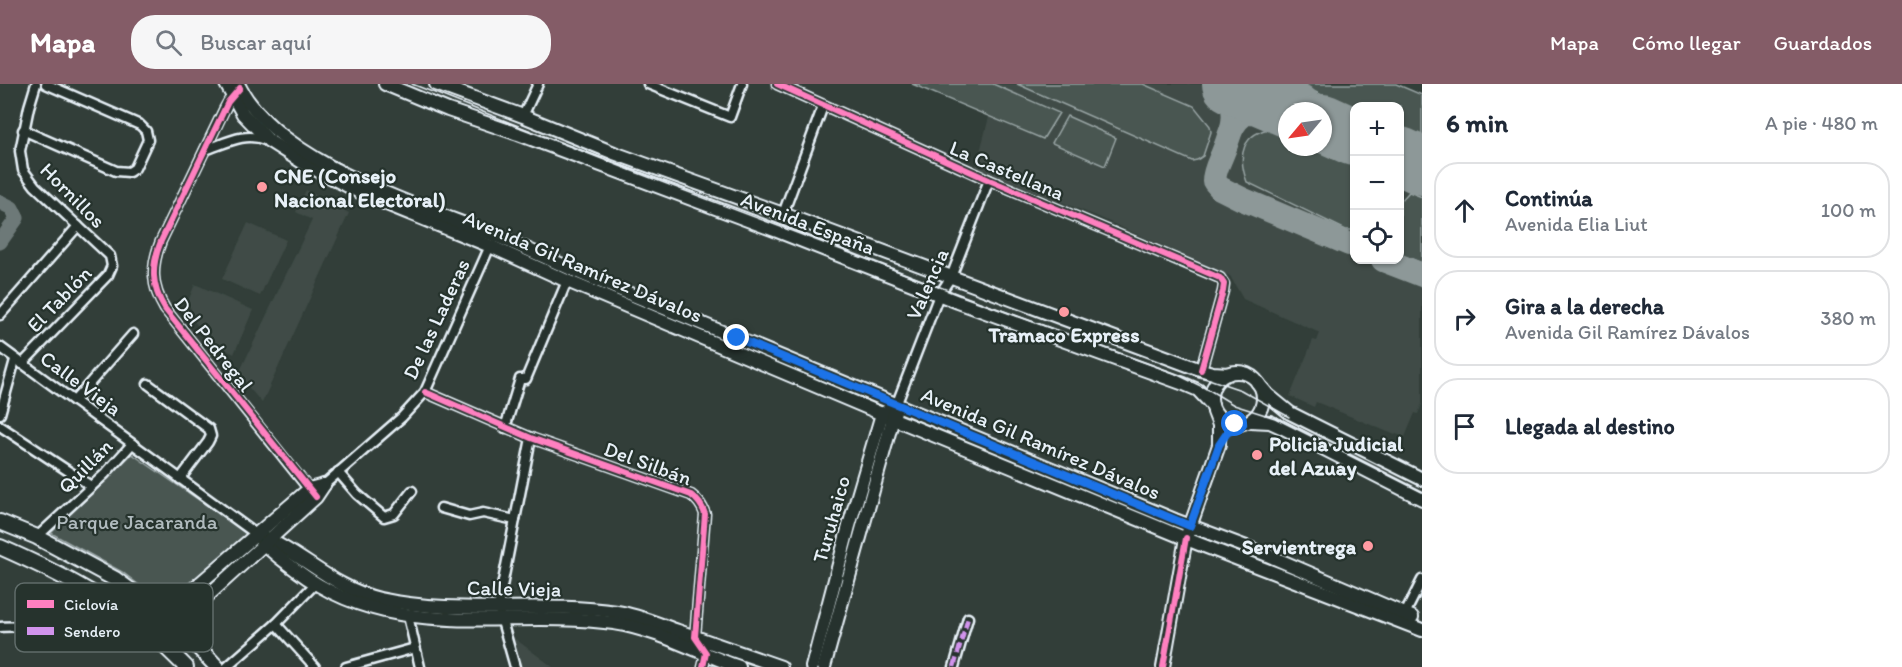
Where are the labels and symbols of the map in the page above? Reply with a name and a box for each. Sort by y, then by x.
north arrow [1278,102,1332,156]
street label: La Castellana [946,135,1068,205]
street label: Hornillos [35,157,111,233]
place label: CNE (Consejo Nacional Electoral) [274,163,446,213]
marker: CNE (Consejo Nacional Electoral) [255,180,269,194]
street label: Avenida España [738,186,878,260]
street label: Avenida Gil Ramírez Dávalos [460,204,706,328]
street label: Valencia [900,244,954,324]
street label: De las Laderas [397,255,475,383]
street label: El Tablón [21,261,97,337]
street label: Del Pedregal [169,291,259,397]
marker: Tramaco Express [1057,305,1071,319]
place label: Tramaco Express [987,322,1140,348]
route end [723,324,749,350]
street label: Calle Vieja [36,345,126,421]
street label: Avenida Gil Ramírez Dávalos [918,381,1164,505]
route start [1221,410,1247,436]
place label: Policia Judicial del Azuay [1269,431,1404,481]
street label: Quillán [52,433,118,499]
street label: Del Silbán [601,436,695,490]
marker: Policia Judicial del Azuay [1250,448,1264,462]
street label: Turuhaico [807,473,855,565]
park label: Parque Jacaranda [56,509,218,534]
place label: Servientrega [1242,534,1357,560]
marker: Servientrega [1361,539,1375,553]
street label: Calle Vieja [467,575,561,601]
legend [15,583,213,652]
text: Ciclovía [64,595,119,614]
text: Sendero [64,622,120,641]

